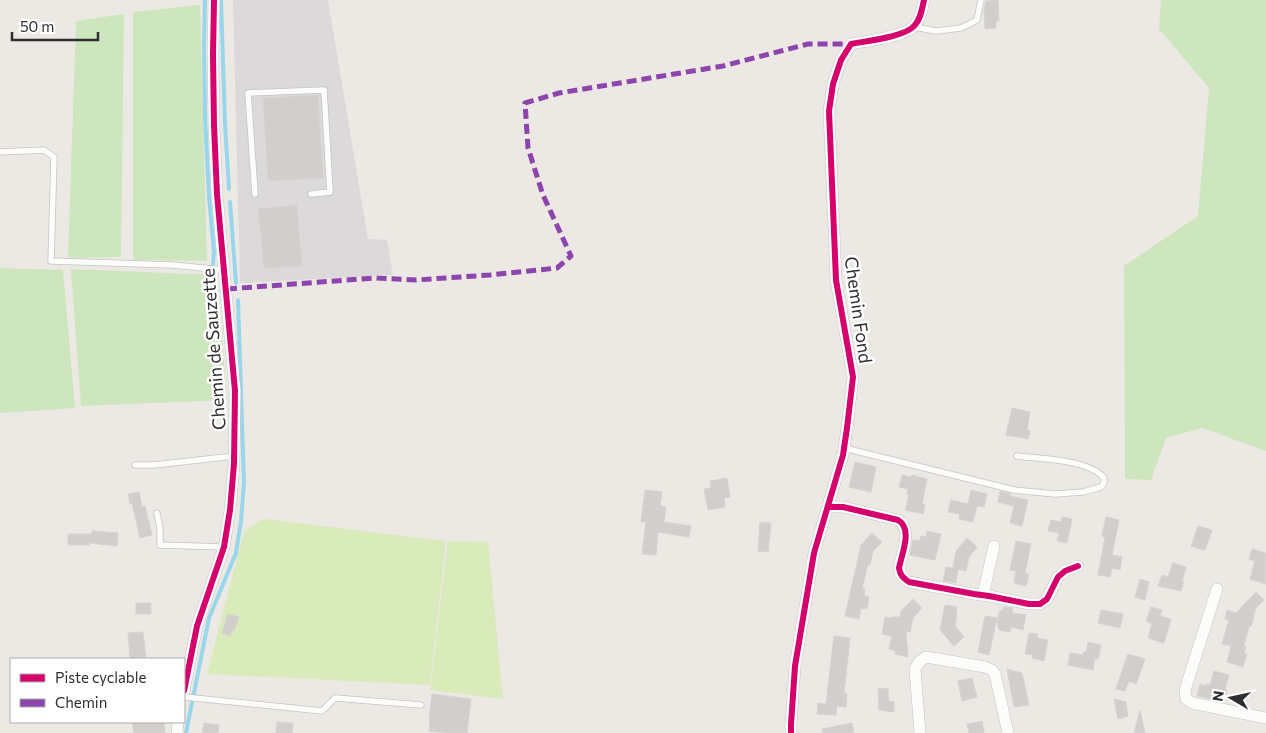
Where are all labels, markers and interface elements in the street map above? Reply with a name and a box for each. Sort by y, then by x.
scale bar [12,10,99,42]
text: 50 m [20,17,54,35]
street label: Chemin Fond [841,255,877,365]
street label: Chemin de Sauzette [196,267,230,431]
legend [10,658,185,723]
text: Piste cyclable [55,668,147,686]
north arrow [1206,673,1256,723]
text: N [1208,689,1227,702]
text: Chemin [55,693,107,711]

